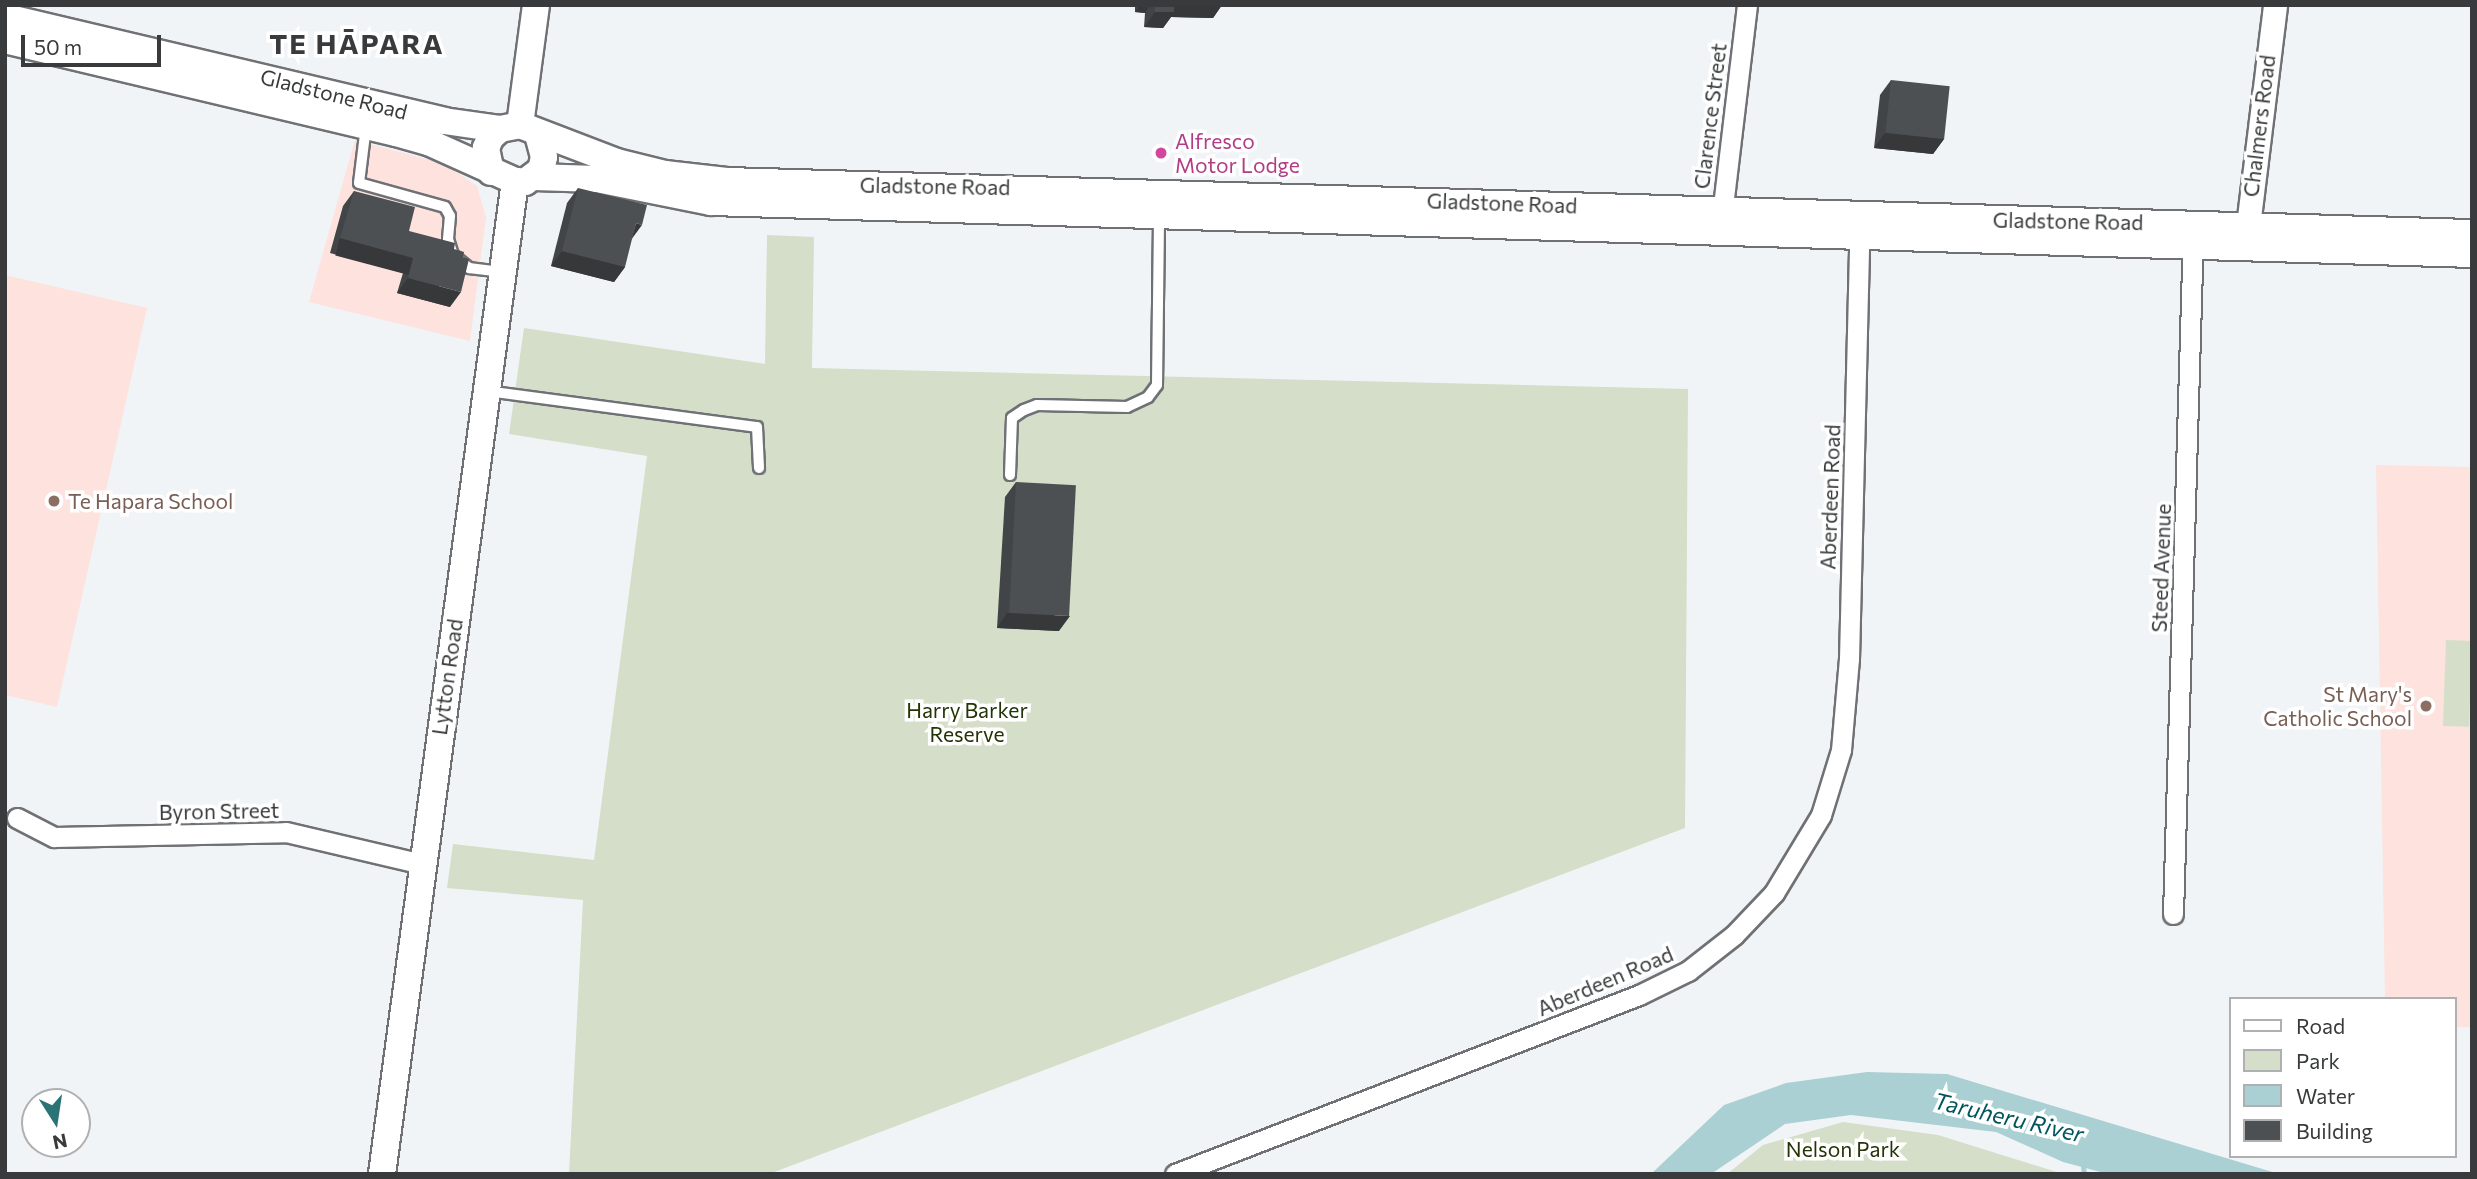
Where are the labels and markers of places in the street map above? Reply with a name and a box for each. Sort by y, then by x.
place label: Alfresco Motor Lodge [1175,128,1300,178]
marker: Alfresco Motor Lodge [1153,145,1169,161]
place label: Te Hapara School [68,488,233,514]
marker: Te Hapara School [46,493,62,509]
place label: St Mary's Catholic School [2263,681,2412,731]
marker: St Mary's Catholic School [2418,698,2434,714]

